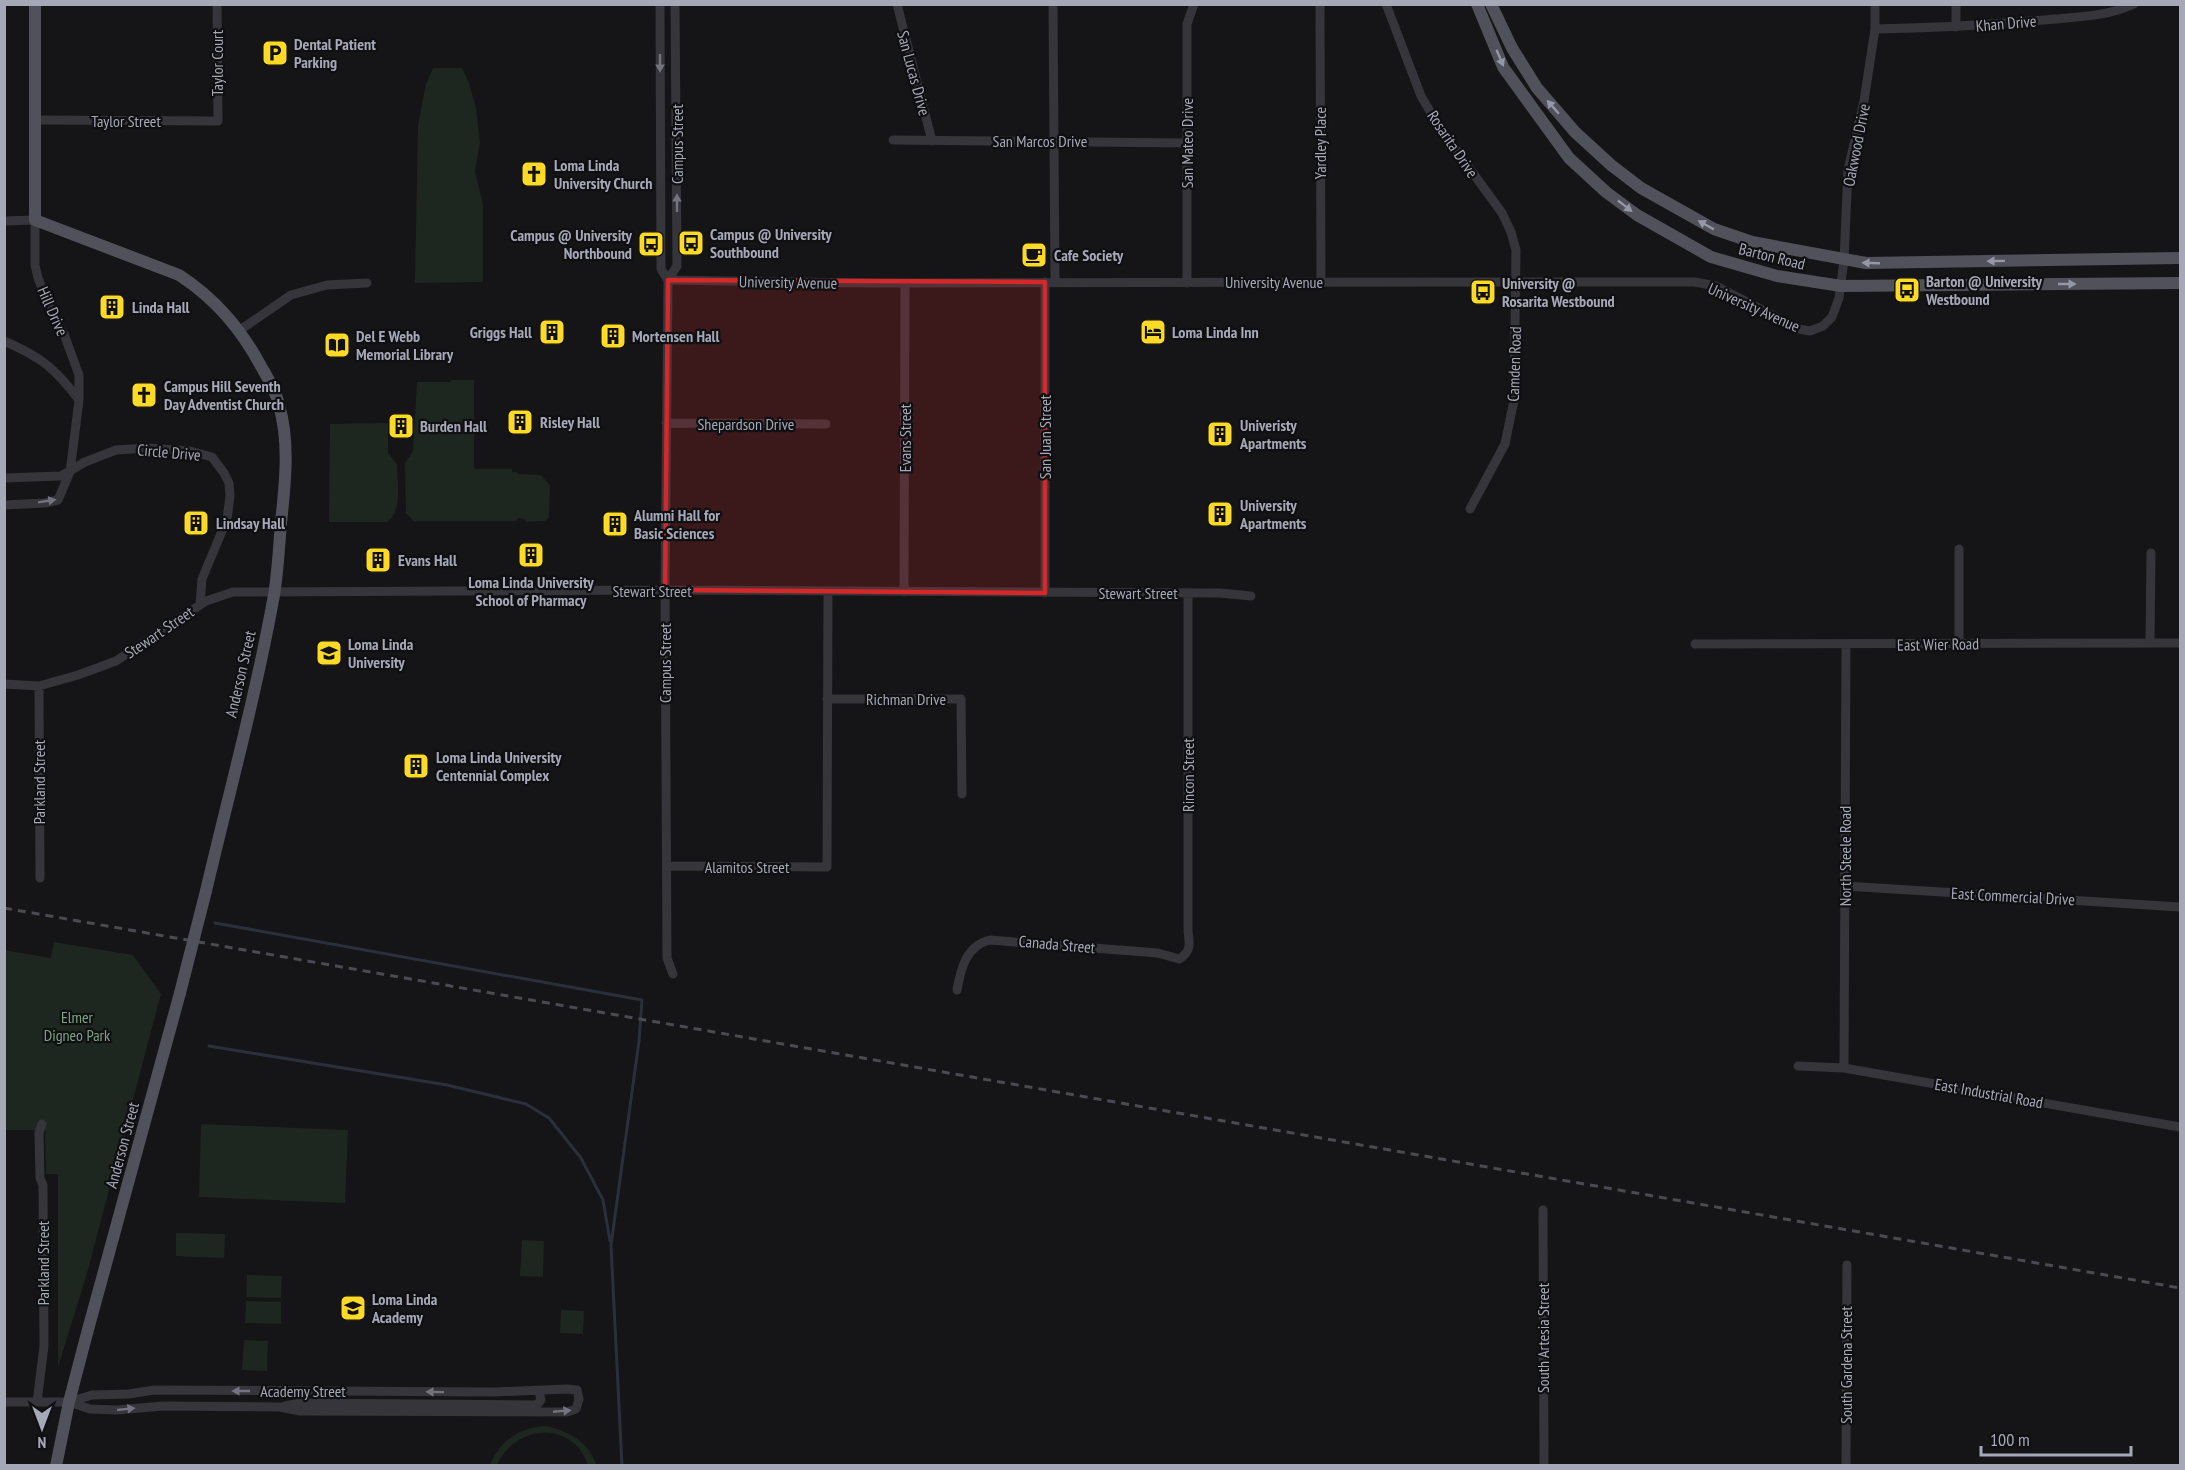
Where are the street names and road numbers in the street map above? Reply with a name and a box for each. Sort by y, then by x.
street label: Khan Drive [1975,10,2037,36]
street label: San Lucas Drive [893,28,935,118]
street label: Taylor Court [207,29,227,96]
street label: San Mateo Drive [1177,98,1197,188]
street label: Oakwood Drive [1838,102,1874,188]
street label: Campus Street [667,104,687,184]
street label: Yardley Place [1310,107,1330,179]
street label: Rosarita Drive [1423,107,1483,181]
street label: Taylor Street [91,111,161,131]
street label: San Marcos Drive [993,131,1087,151]
street label: Barton Road [1737,238,1807,274]
street label: University Avenue [739,271,837,293]
street label: University Avenue [1225,272,1323,292]
street label: University Avenue [1705,278,1803,336]
street label: Hill Drive [33,283,73,339]
street label: Camden Road [1503,326,1525,402]
street label: San Juan Street [1035,394,1055,479]
street label: Evans Street [895,403,915,472]
street label: Shepardson Drive [698,414,794,434]
street label: Circle Drive [136,439,202,465]
street label: Stewart Street [612,581,692,601]
street label: Stewart Street [1098,583,1178,603]
street label: Stewart Street [121,601,198,662]
street label: Campus Street [655,623,675,703]
street label: Anderson Street [220,628,260,719]
street label: East Wier Road [1897,633,1979,655]
street label: Richman Drive [866,689,946,709]
street label: Rincon Street [1178,737,1198,812]
street label: Parkland Street [29,739,49,824]
street label: North Steele Road [1835,806,1855,906]
street label: Alamitos Street [705,857,790,877]
street label: East Commercial Drive [1951,883,2075,909]
street label: Canada Street [1018,931,1097,957]
street label: East Industrial Road [1933,1074,2045,1112]
street label: Anderson Street [101,1099,143,1190]
street label: Parkland Street [33,1220,53,1305]
street label: South Artesia Street [1533,1282,1553,1393]
street label: South Gardena Street [1836,1306,1856,1424]
street label: Academy Street [260,1381,346,1401]

